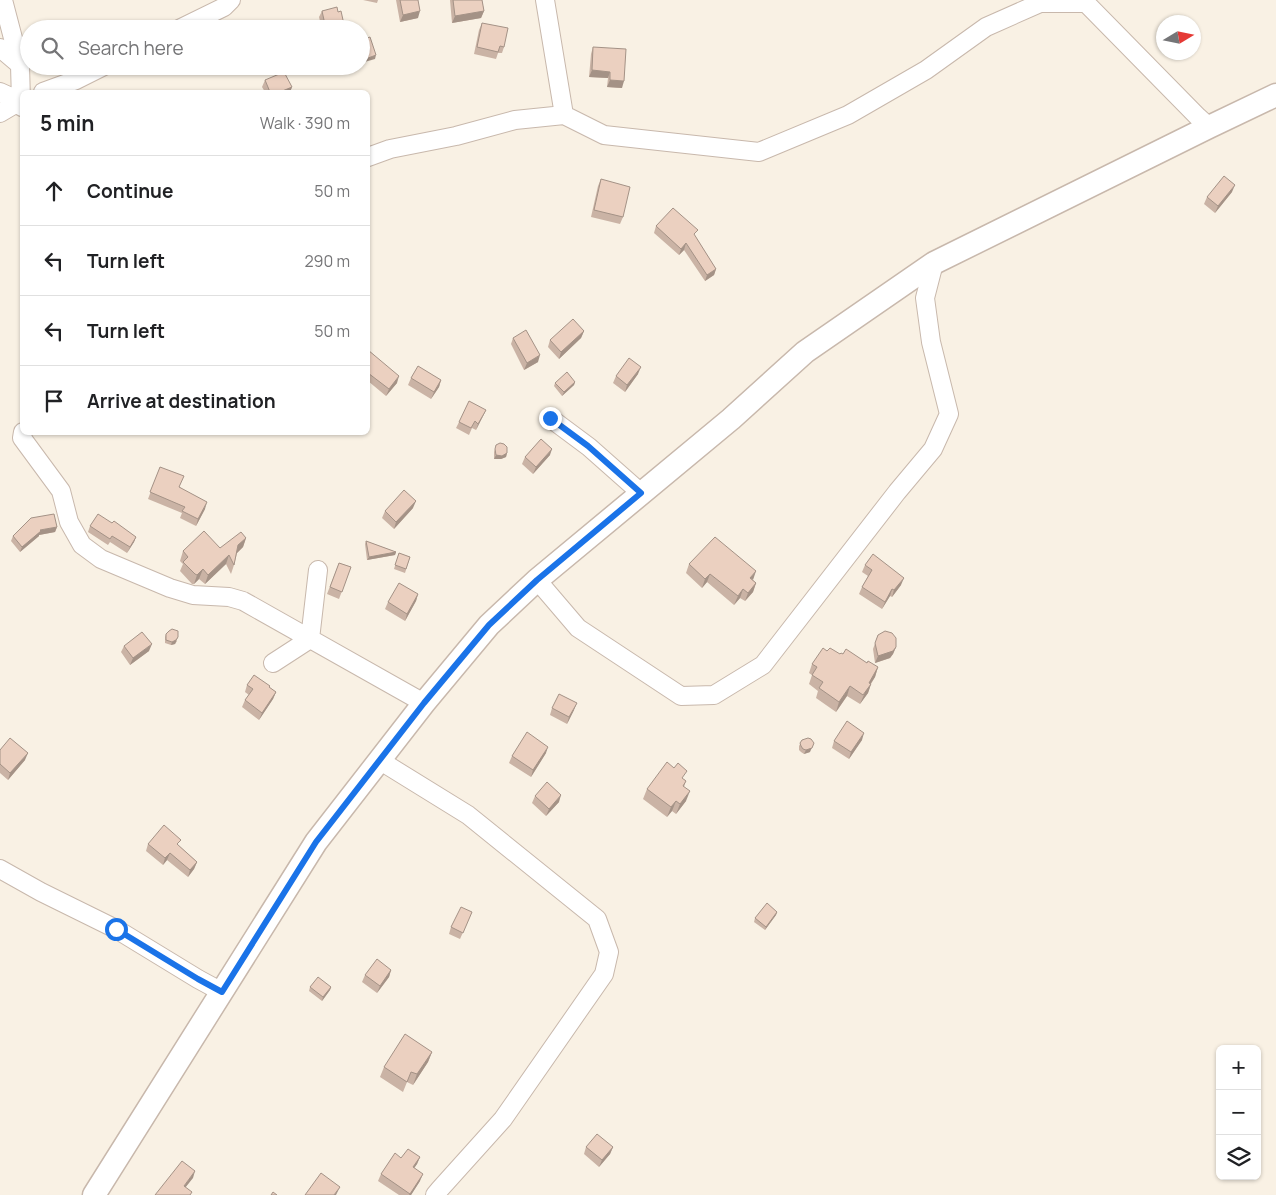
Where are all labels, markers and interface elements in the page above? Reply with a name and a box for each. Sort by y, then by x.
north arrow [1156,15,1201,60]
search box [20,20,370,75]
icon: search [38,34,66,62]
text: Search here [78,35,184,61]
text: 5 min [40,109,94,137]
text: Walk · 390 m [260,112,350,134]
icon: ahead [40,177,68,205]
text: Continue [87,178,173,204]
text: 50 m [314,180,350,202]
icon: left [40,247,68,275]
text: Turn left [87,248,165,274]
text: 290 m [304,250,350,272]
icon: left [40,317,68,345]
text: Turn left [87,318,165,344]
text: 50 m [314,320,350,342]
icon: arrive [40,387,68,415]
text: Arrive at destination [87,388,276,414]
route end [539,407,562,430]
route start [105,918,128,941]
map controls [1216,1045,1261,1180]
button: + [1216,1045,1261,1090]
button: − [1216,1090,1261,1135]
button: layers [1216,1135,1261,1180]

